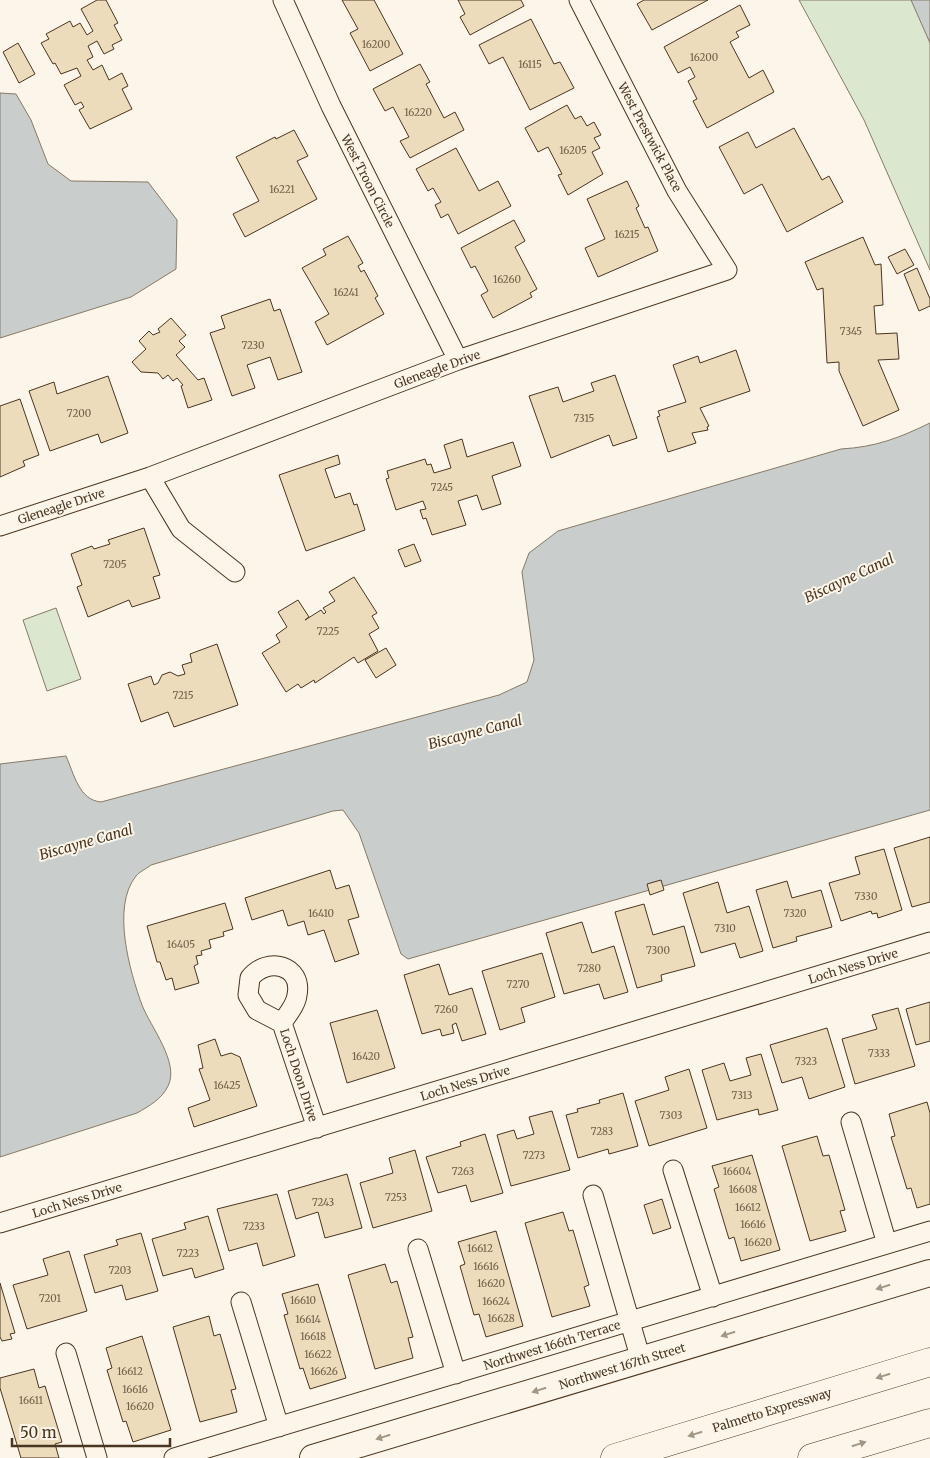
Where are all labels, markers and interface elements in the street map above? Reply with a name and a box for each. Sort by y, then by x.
house number: 16200 [362,38,390,51]
house number: 16200 [690,51,718,64]
house number: 16115 [518,58,542,71]
street label: West Prestwick Place [614,79,685,194]
house number: 16220 [404,106,432,119]
street label: West Troon Circle [338,131,398,230]
house number: 16205 [559,144,587,157]
house number: 16221 [269,183,295,196]
house number: 16215 [614,228,640,241]
house number: 16260 [493,273,521,286]
house number: 16241 [333,286,359,299]
house number: 7345 [840,325,862,338]
house number: 7230 [241,339,265,352]
street label: Gleneagle Drive [392,346,482,392]
house number: 7200 [67,407,91,420]
house number: 7315 [574,412,595,425]
house number: 7245 [431,481,453,494]
street label: Gleneagle Drive [16,485,106,527]
water label: Biscayne Canal [801,549,897,607]
house number: 7205 [103,558,127,571]
house number: 7225 [317,625,340,638]
house number: 7215 [172,689,194,702]
water label: Biscayne Canal [426,711,524,753]
water label: Biscayne Canal [37,820,135,864]
house number: 7330 [855,890,877,903]
house number: 16410 [308,907,334,920]
house number: 7320 [783,907,807,920]
house number: 7310 [714,922,736,935]
house number: 16405 [167,938,195,951]
house number: 7300 [646,944,670,957]
street label: Loch Ness Drive [806,945,900,987]
house number: 7280 [577,962,601,975]
house number: 7270 [506,978,530,991]
house number: 7260 [434,1003,458,1016]
street label: Loch Doon Drive [277,1027,321,1123]
house number: 7333 [868,1047,890,1060]
house number: 16420 [352,1050,380,1063]
house number: 7323 [795,1055,817,1068]
street label: Loch Ness Drive [418,1062,512,1104]
house number: 16425 [213,1079,241,1092]
house number: 7313 [732,1089,753,1102]
house number: 7303 [660,1109,683,1122]
house number: 7283 [591,1125,614,1138]
house number: 7273 [523,1149,545,1162]
house number: 7263 [452,1165,474,1178]
house number: 16604 [723,1165,751,1178]
street label: Loch Ness Drive [30,1179,124,1221]
house number: 16608 [729,1183,757,1196]
house number: 7253 [385,1191,407,1204]
house number: 7243 [312,1196,334,1209]
house number: 16612 [735,1201,761,1214]
house number: 16616 [740,1218,766,1231]
house number: 7233 [243,1220,265,1233]
house number: 16620 [744,1236,772,1249]
house number: 16612 [467,1242,493,1255]
house number: 7223 [177,1247,200,1260]
house number: 16616 [473,1260,499,1273]
house number: 7203 [108,1264,132,1277]
house number: 16620 [477,1277,505,1290]
one-way arrow [876,1283,891,1291]
house number: 7201 [39,1292,61,1305]
house number: 16610 [290,1294,316,1307]
house number: 16624 [482,1295,510,1308]
house number: 16628 [487,1312,515,1325]
house number: 16614 [295,1313,321,1326]
street label: Northwest 166th Terrace [482,1317,622,1373]
house number: 16618 [300,1330,326,1343]
one-way arrow [720,1330,735,1338]
street label: Northwest 167th Street [557,1340,687,1392]
house number: 16622 [304,1348,332,1361]
house number: 16612 [117,1365,143,1378]
house number: 16626 [310,1365,338,1378]
one-way arrow [876,1372,891,1380]
house number: 16616 [122,1383,148,1396]
street label: Palmetto Expressway [711,1385,833,1435]
one-way arrow [531,1387,546,1395]
house number: 16611 [19,1394,44,1407]
house number: 16620 [126,1400,154,1413]
scale bar [12,1416,170,1448]
text: 50 m [20,1423,57,1442]
one-way arrow [687,1430,702,1438]
one-way arrow [375,1434,390,1442]
one-way arrow [852,1440,867,1448]

